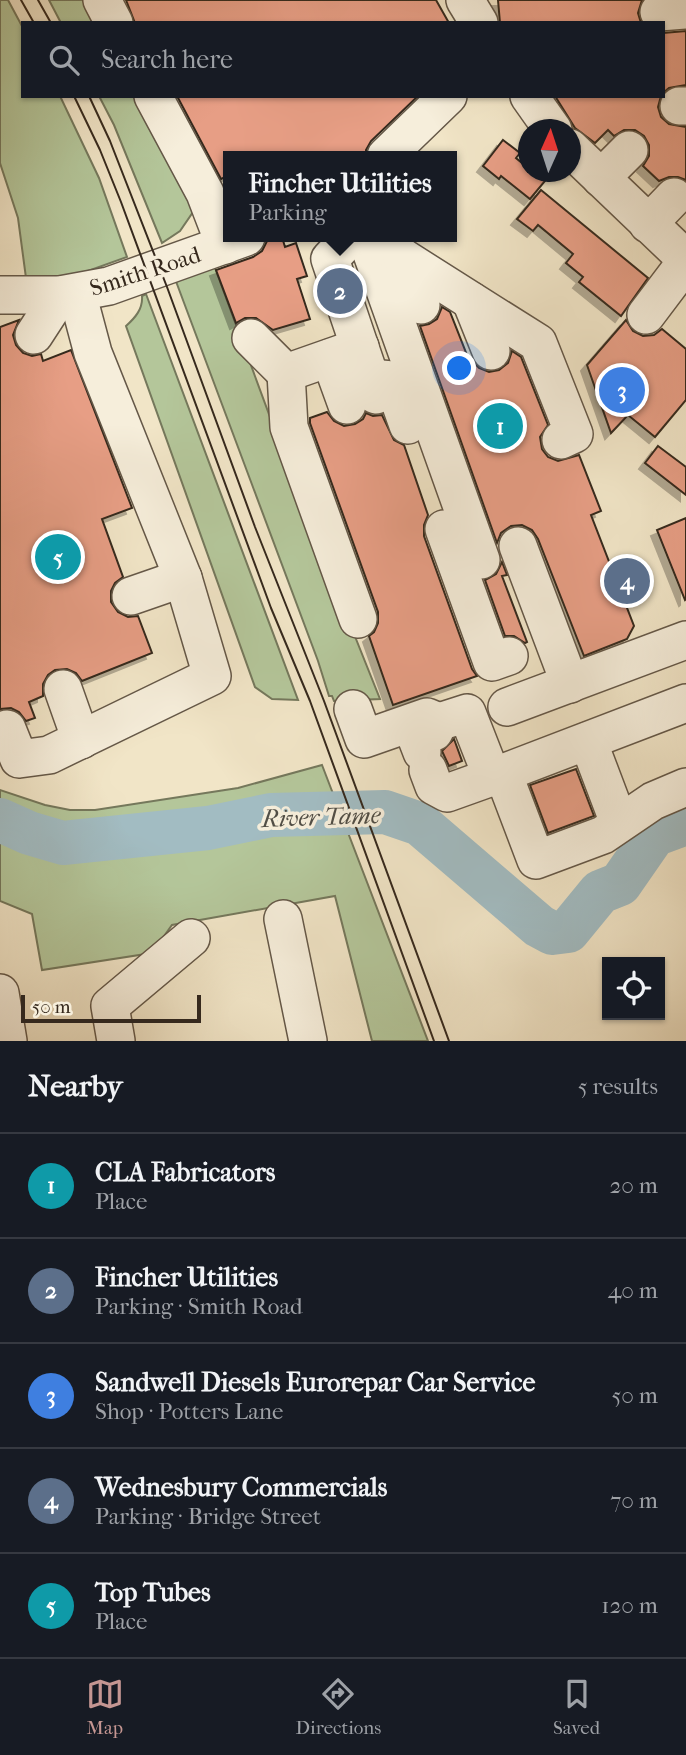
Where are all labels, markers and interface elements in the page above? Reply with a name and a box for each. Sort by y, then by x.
search box [21,21,665,98]
icon: search [45,41,83,79]
text: Search here [101,44,233,75]
north arrow [518,119,581,182]
popup [223,151,457,242]
text: Fincher Utilities [248,168,432,199]
text: Parking [248,199,327,226]
street label: Smith Road [86,241,204,302]
pin: 2 [317,265,363,317]
your location [442,351,476,385]
pin: 3 [599,364,645,416]
pin: 1 [477,400,523,452]
pin: 5 [35,531,81,583]
pin: 4 [604,555,650,607]
water label: River Tame [259,801,382,833]
map controls [602,957,665,1020]
button: locate [602,957,665,1020]
scale bar [21,992,201,1024]
text: 50 m [32,996,71,1018]
text: Nearby [28,1069,123,1104]
text: 5 results [578,1073,658,1100]
text: CLA Fabricators [95,1157,275,1188]
text: 1 [47,1172,55,1199]
text: 20 m [609,1172,658,1199]
text: Place [95,1188,147,1215]
text: Fincher Utilities [95,1262,278,1293]
text: 2 [45,1277,57,1304]
text: 40 m [608,1277,658,1304]
text: Parking · Smith Road [95,1293,303,1320]
text: Sandwell Diesels Eurorepar Car Service [95,1367,535,1398]
text: 3 [46,1382,56,1409]
text: 50 m [611,1382,658,1409]
text: Shop · Potters Lane [95,1398,283,1425]
text: Wednesbury Commercials [95,1472,387,1503]
text: 4 [44,1487,58,1514]
text: 70 m [610,1487,658,1514]
text: Parking · Bridge Street [95,1503,321,1530]
text: Top Tubes [95,1577,211,1608]
text: 5 [46,1592,56,1619]
text: 120 m [601,1592,658,1619]
text: Place [95,1608,147,1635]
tab: Map [86,1675,124,1739]
tab: Directions [296,1675,381,1739]
tab: Saved [553,1675,600,1739]

